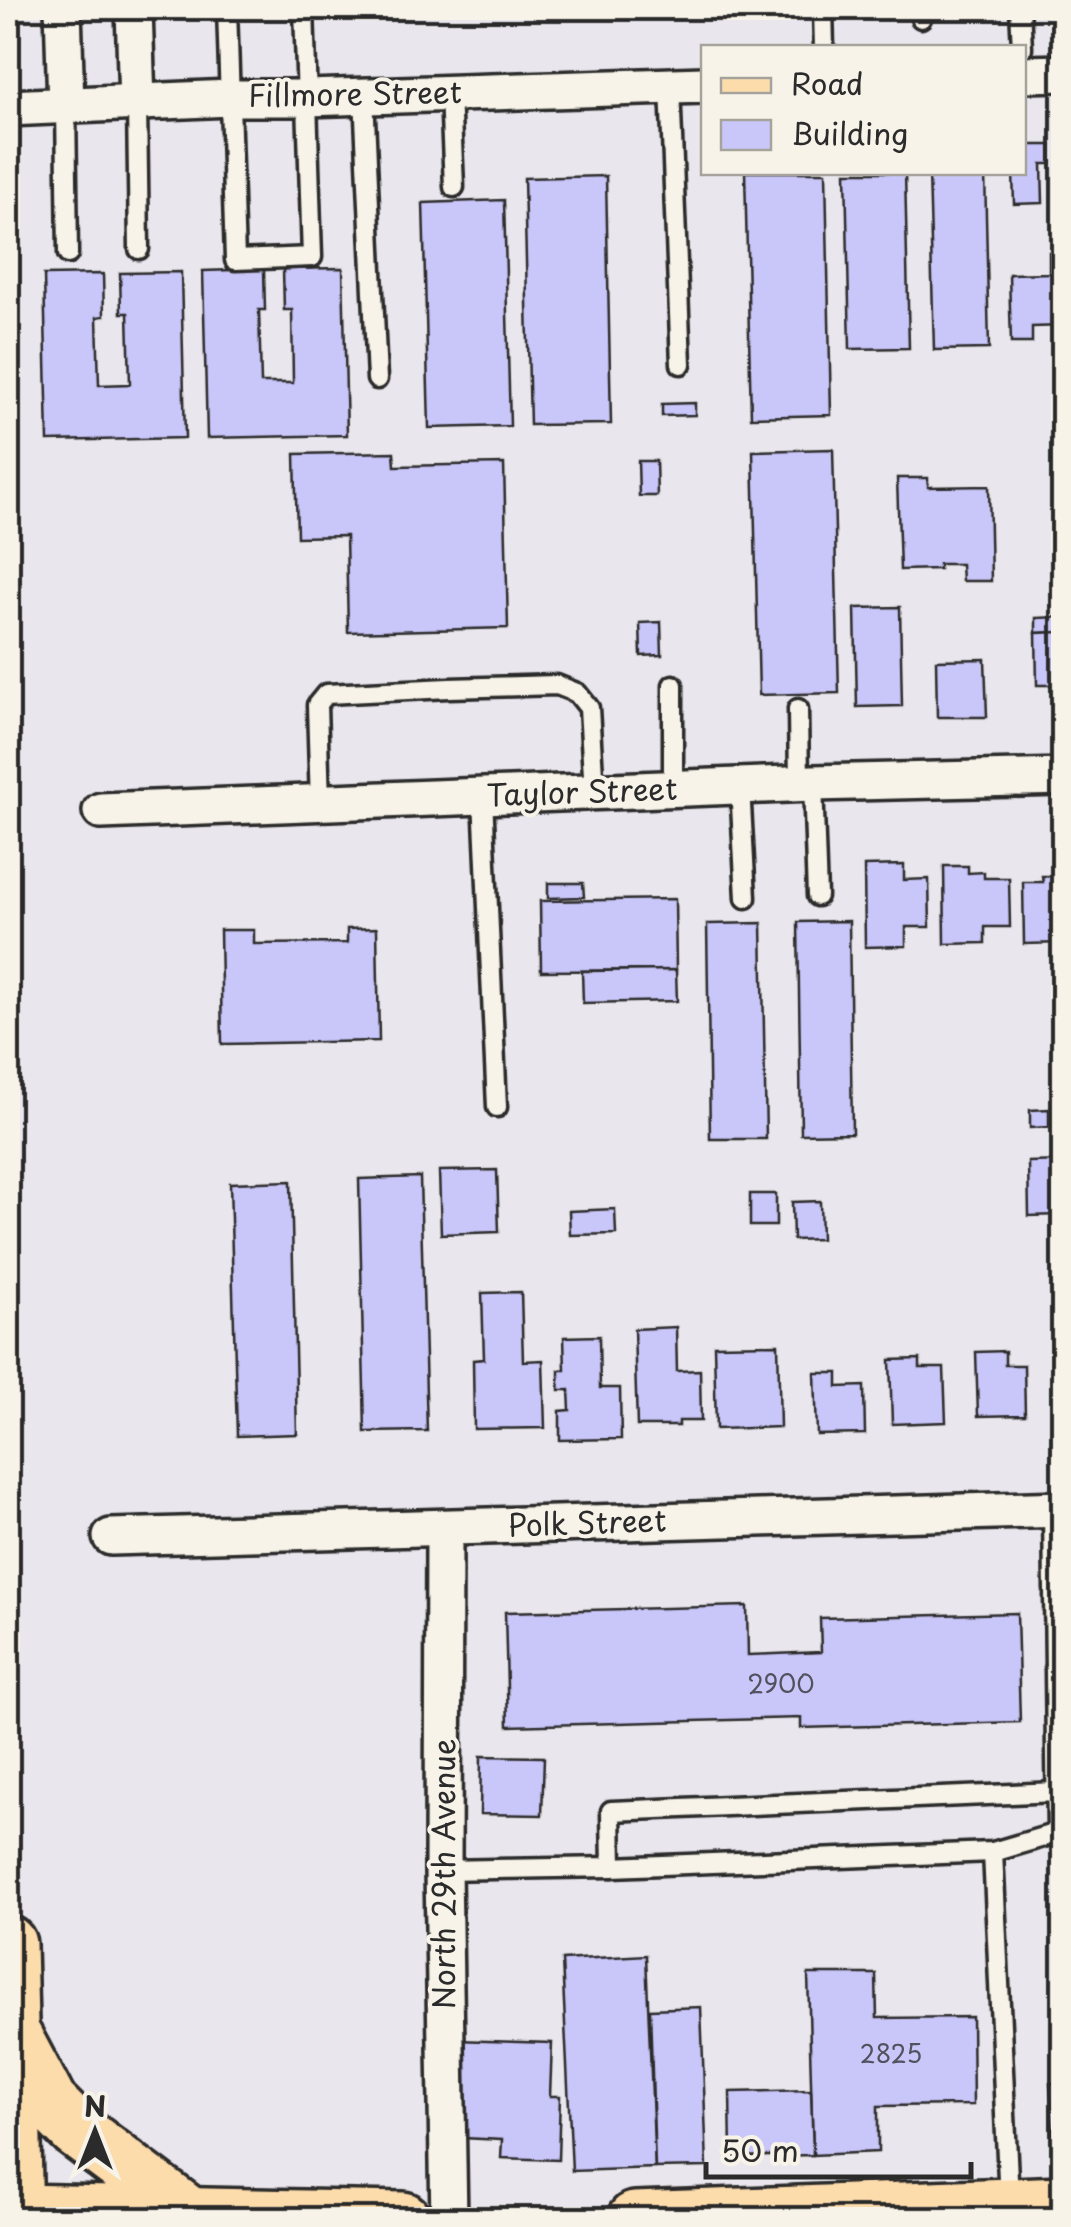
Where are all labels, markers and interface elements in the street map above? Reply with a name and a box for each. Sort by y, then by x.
legend [701,45,1026,175]
text: Road [791,60,864,105]
street label: Fillmore Street [248,68,462,117]
text: Building [791,110,908,155]
street label: Taylor Street [486,765,678,816]
street label: Polk Street [507,1496,667,1547]
house number: 2900 [747,1664,815,1702]
street label: North 29th Avenue [420,1739,465,2009]
house number: 2825 [860,2034,922,2072]
north arrow [45,2082,145,2182]
text: N [84,2084,106,2127]
scale bar [706,2117,971,2179]
text: 50 m [721,2127,799,2172]

